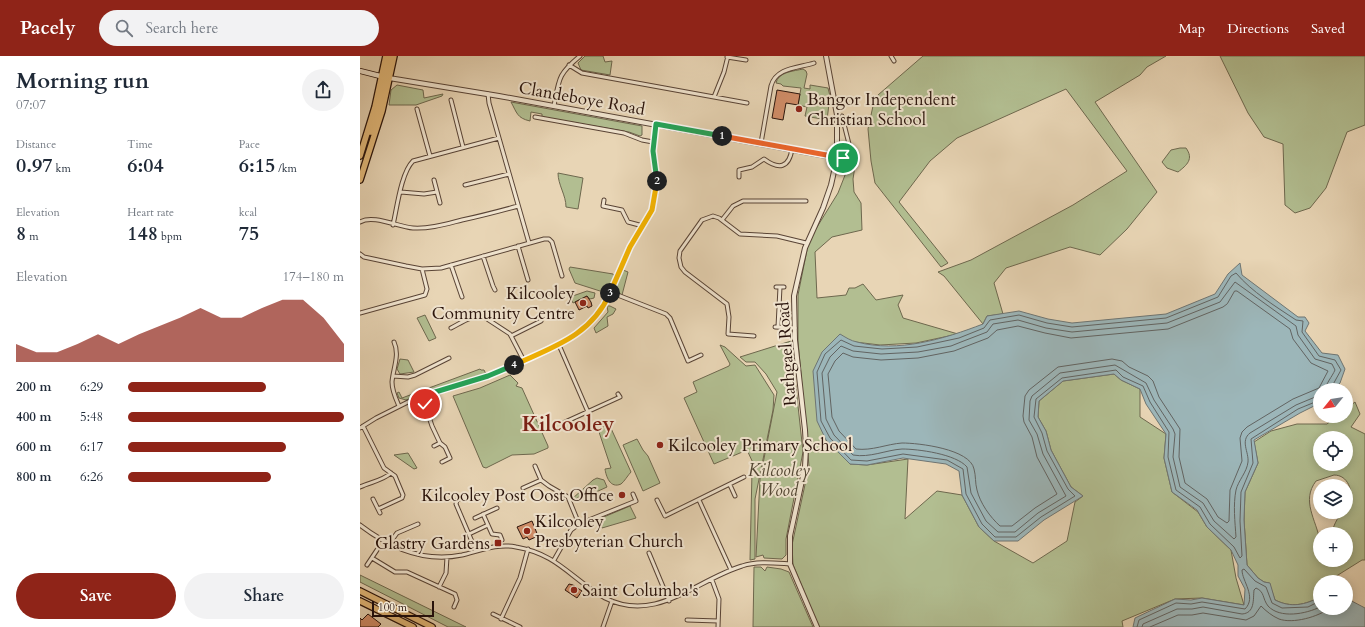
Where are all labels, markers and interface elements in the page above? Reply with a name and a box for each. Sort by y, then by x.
search box [99,10,379,46]
text: Pacely [20,15,75,41]
icon: search [113,17,135,39]
text: Search here [145,18,218,38]
text: Map [1179,19,1205,38]
text: Directions [1227,19,1289,38]
text: Saved [1311,19,1345,38]
text: Morning run [16,66,149,96]
button: share [302,69,344,111]
street label: Clandeboye Road [517,76,647,121]
place label: Bangor Independent Christian School [807,88,956,131]
text: 07:07 [16,96,46,114]
marker: Bangor Independent Christian School [794,104,804,114]
pin: 1 [712,126,732,146]
text: 1 [719,128,725,143]
text: Distance [16,137,56,152]
text: Time [127,137,153,152]
text: Pace [239,137,260,152]
pin [826,141,860,175]
icon: arrive [832,147,854,169]
text: 0.97 [16,152,53,179]
text: 6:04 [127,152,164,179]
text: 6:15 [239,152,275,179]
text: km [53,161,71,176]
text: /km [275,161,297,176]
pin: 2 [647,171,667,191]
text: 2 [654,173,660,188]
text: Elevation [16,205,60,220]
text: Heart rate [127,205,174,220]
text: kcal [239,205,257,220]
text: 8 [16,220,26,247]
text: 148 [127,220,158,247]
text: 75 [239,220,259,247]
text: m [26,229,39,244]
text: bpm [158,229,182,244]
text: Elevation [16,268,68,286]
text: 174–180 m [282,268,344,286]
place label: Kilcooley Community Centre [432,282,575,325]
pin: 3 [600,283,620,303]
text: 3 [607,285,613,300]
marker: Kilcooley Community Centre [578,298,588,308]
street label: Rathgael Road [771,301,802,407]
pin: 4 [504,355,524,375]
text: 4 [511,357,517,372]
text: 200 m [16,378,51,396]
text: 6:29 [80,378,103,396]
north arrow [1313,383,1353,423]
map controls [1313,383,1353,615]
pin [408,387,442,421]
icon: check [414,393,436,415]
text: 400 m [16,408,51,426]
text: 5:48 [80,408,103,426]
district label: Kilcooley [522,410,614,439]
button: locate [1313,431,1353,471]
place label: Kilcooley Primary School [668,434,853,457]
text: 600 m [16,438,51,456]
text: 6:17 [80,438,103,456]
marker: Kilcooley Primary School [655,440,665,450]
park label: Kilcooley Wood [748,459,811,502]
text: 800 m [16,468,51,486]
text: 6:26 [80,468,103,486]
button: layers [1313,479,1353,519]
place label: Kilcooley Post Oost Office [421,484,614,507]
marker: Kilcooley Post Oost Office [617,490,627,500]
place label: Kilcooley Presbyterian Church [535,510,684,553]
marker: Kilcooley Presbyterian Church [522,526,532,536]
button: + [1313,527,1353,567]
place label: Glastry Gardens [375,532,490,555]
marker: Glastry Gardens [493,538,503,548]
button: Save [16,573,176,619]
button: Share [184,573,344,619]
button: − [1313,575,1353,615]
place label: Saint Columba's [582,579,699,602]
marker: Saint Columba's [569,585,579,595]
scale bar [372,599,434,618]
text: 100 m [378,600,407,615]

